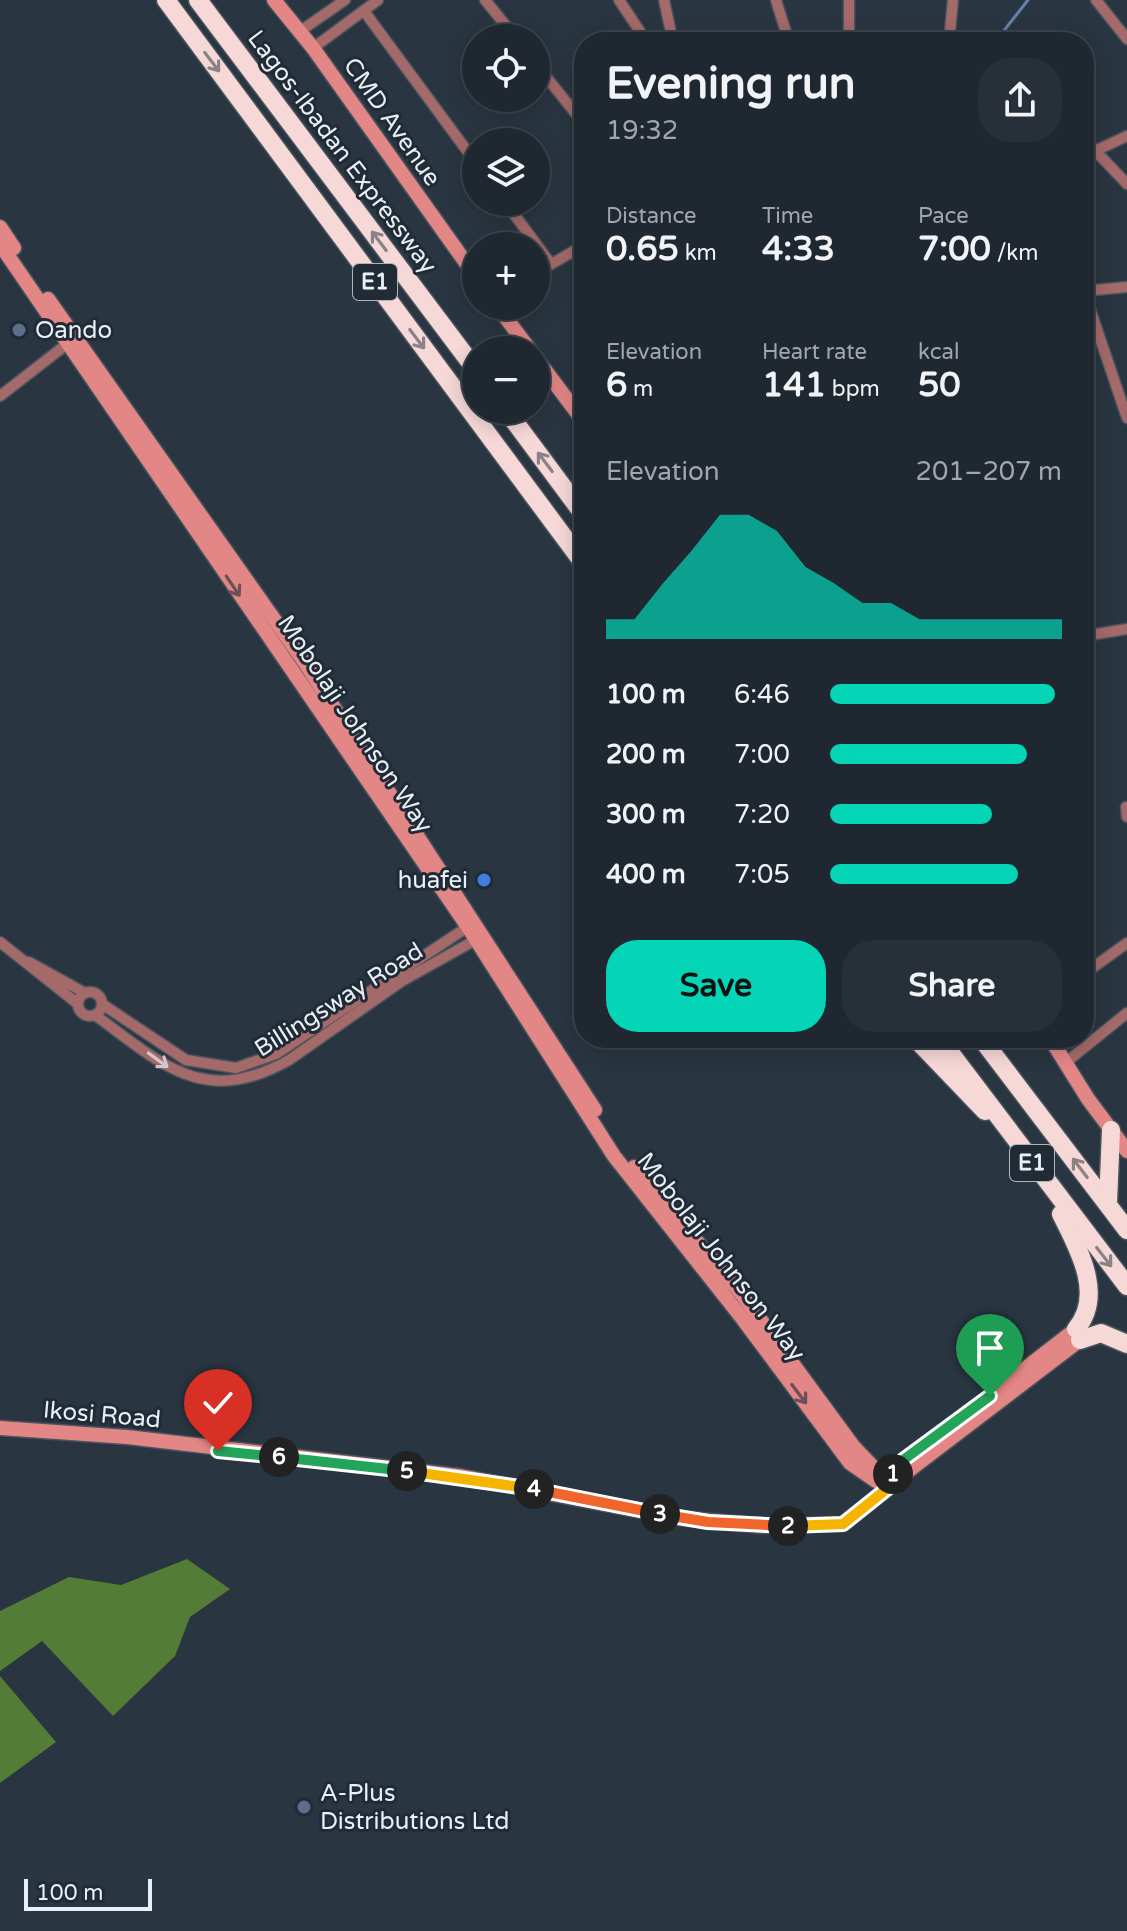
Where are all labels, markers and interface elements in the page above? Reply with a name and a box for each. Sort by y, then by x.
map controls [462,24,550,424]
button: locate [462,24,550,112]
street label: Lagos-Ibadan Expressway [241,25,443,279]
one-way arrow [204,51,221,73]
street label: CMD Avenue [337,52,447,192]
text: Evening run [606,58,855,111]
button: share [978,58,1062,142]
text: 19:32 [606,115,678,146]
button: layers [462,128,550,216]
text: Distance [606,203,697,229]
text: Time [762,203,813,229]
text: Pace [918,203,969,229]
text: 0.65 [606,229,679,270]
text: 4:33 [762,229,835,270]
text: 7:00 [918,229,991,270]
one-way arrow [370,231,387,252]
button: + [462,232,550,320]
text: km [679,240,717,266]
text: /km [991,240,1039,266]
road number: E1 [353,264,397,300]
place label: Oando [35,316,112,345]
marker: Oando [10,321,28,339]
one-way arrow [409,327,426,349]
button: − [462,336,550,424]
text: Elevation [606,339,702,365]
text: Heart rate [762,339,867,365]
text: kcal [918,339,959,365]
text: 6 [606,365,627,406]
text: 141 [762,365,826,406]
text: 50 [918,365,961,406]
text: m [627,376,653,402]
text: bpm [826,376,880,402]
one-way arrow [536,452,553,474]
text: Elevation [606,456,720,487]
text: 201–207 m [916,456,1062,487]
one-way arrow [225,574,241,596]
street label: Mobolaji Johnson Way [271,610,439,838]
text: 100 m [606,679,686,710]
text: 6:46 [734,679,790,710]
text: 200 m [606,739,686,770]
text: 7:00 [734,739,790,770]
text: 300 m [606,799,686,830]
text: 7:20 [734,799,790,830]
text: 400 m [606,859,686,890]
text: 7:05 [734,859,790,890]
place label: huafei [398,866,468,895]
marker: huafei [475,871,493,889]
street label: Billingsway Road [249,937,429,1063]
button: Save [606,940,826,1032]
button: Share [842,940,1062,1032]
one-way arrow [147,1052,168,1069]
road number: E1 [1010,1145,1054,1181]
street label: Mobolaji Johnson Way [631,1147,811,1367]
one-way arrow [1072,1158,1089,1179]
one-way arrow [1096,1246,1113,1267]
pin [956,1314,1024,1396]
icon: arrive [968,1326,1012,1370]
pin [184,1369,252,1451]
icon: check [196,1381,240,1425]
one-way arrow [791,1383,808,1405]
street label: Ikosi Road [42,1395,162,1435]
pin: 6 [259,1437,299,1477]
text: 6 [272,1444,286,1470]
pin: 5 [387,1451,427,1491]
pin: 1 [873,1454,913,1494]
text: 5 [400,1458,414,1484]
text: 1 [886,1461,900,1487]
pin: 4 [514,1469,554,1509]
text: 4 [527,1476,541,1502]
pin: 3 [640,1494,680,1534]
text: 3 [653,1501,667,1527]
pin: 2 [768,1506,808,1546]
text: 2 [781,1513,795,1539]
place label: A-Plus Distributions Ltd [320,1779,509,1836]
marker: A-Plus Distributions Ltd [295,1798,313,1816]
scale bar [24,1875,152,1911]
text: 100 m [36,1880,103,1906]

